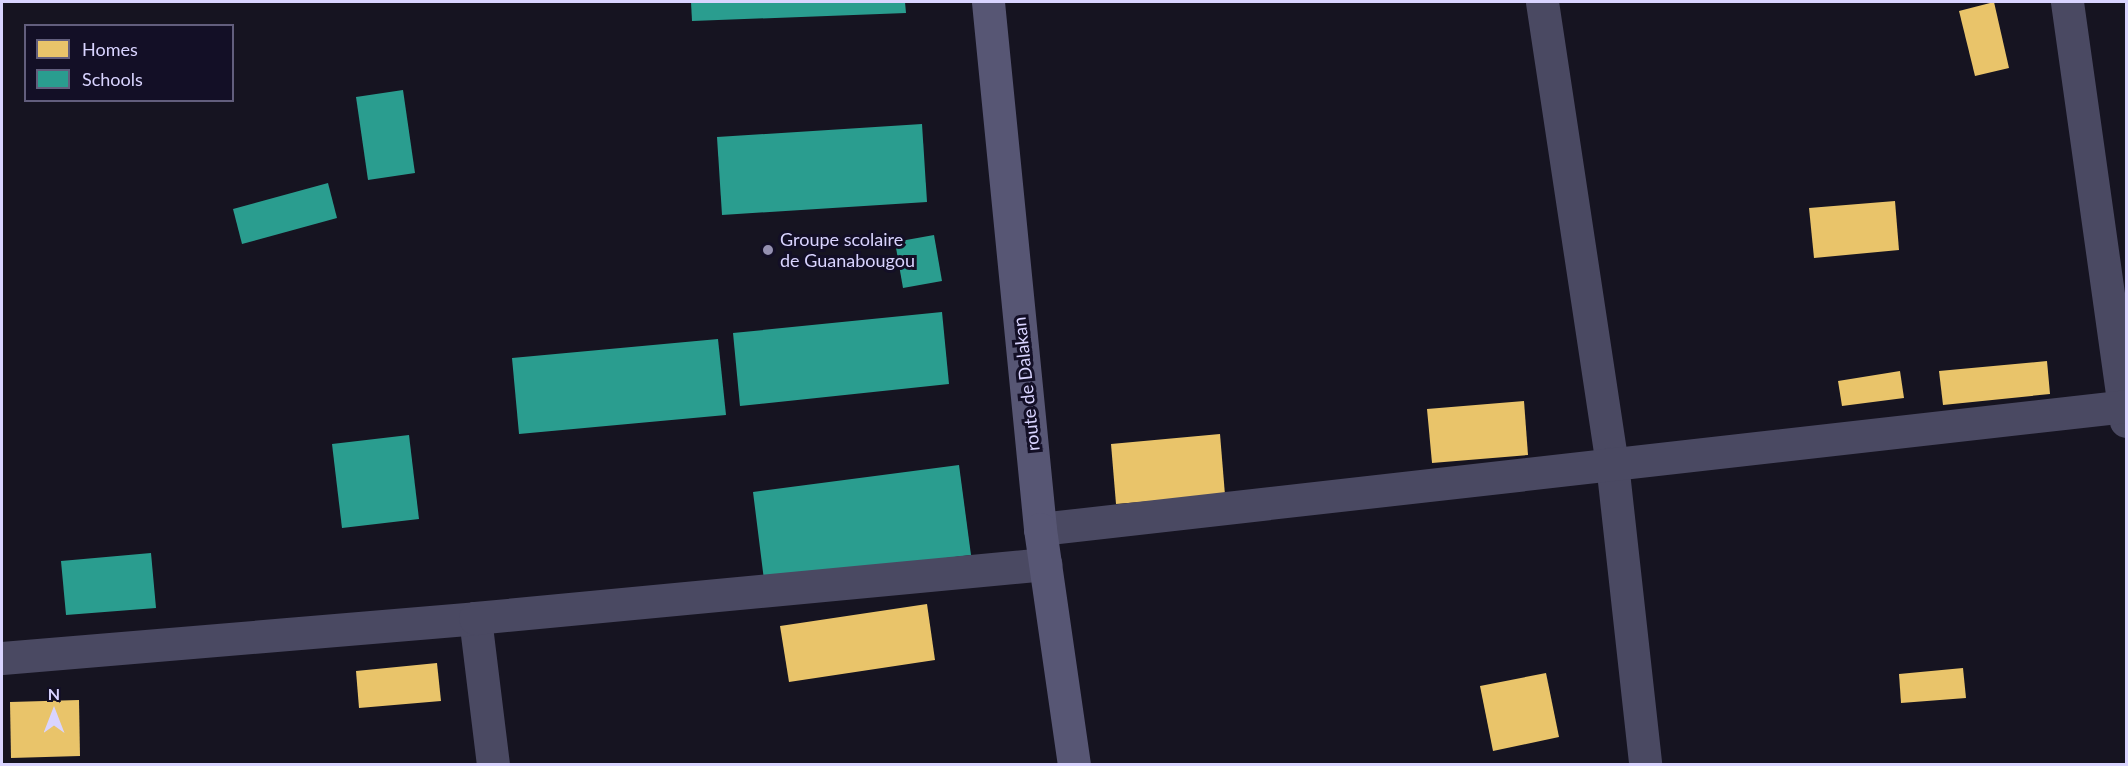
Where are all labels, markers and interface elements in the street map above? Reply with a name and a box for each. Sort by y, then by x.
legend [24,24,234,102]
text: Homes [82,38,138,60]
text: Schools [82,68,143,90]
place label: Groupe scolaire de Guanabougou [780,229,915,272]
marker: Groupe scolaire de Guanabougou [761,243,775,257]
street label: route de Dalakan [1008,316,1044,452]
north arrow [24,682,84,742]
text: N [48,684,60,703]

